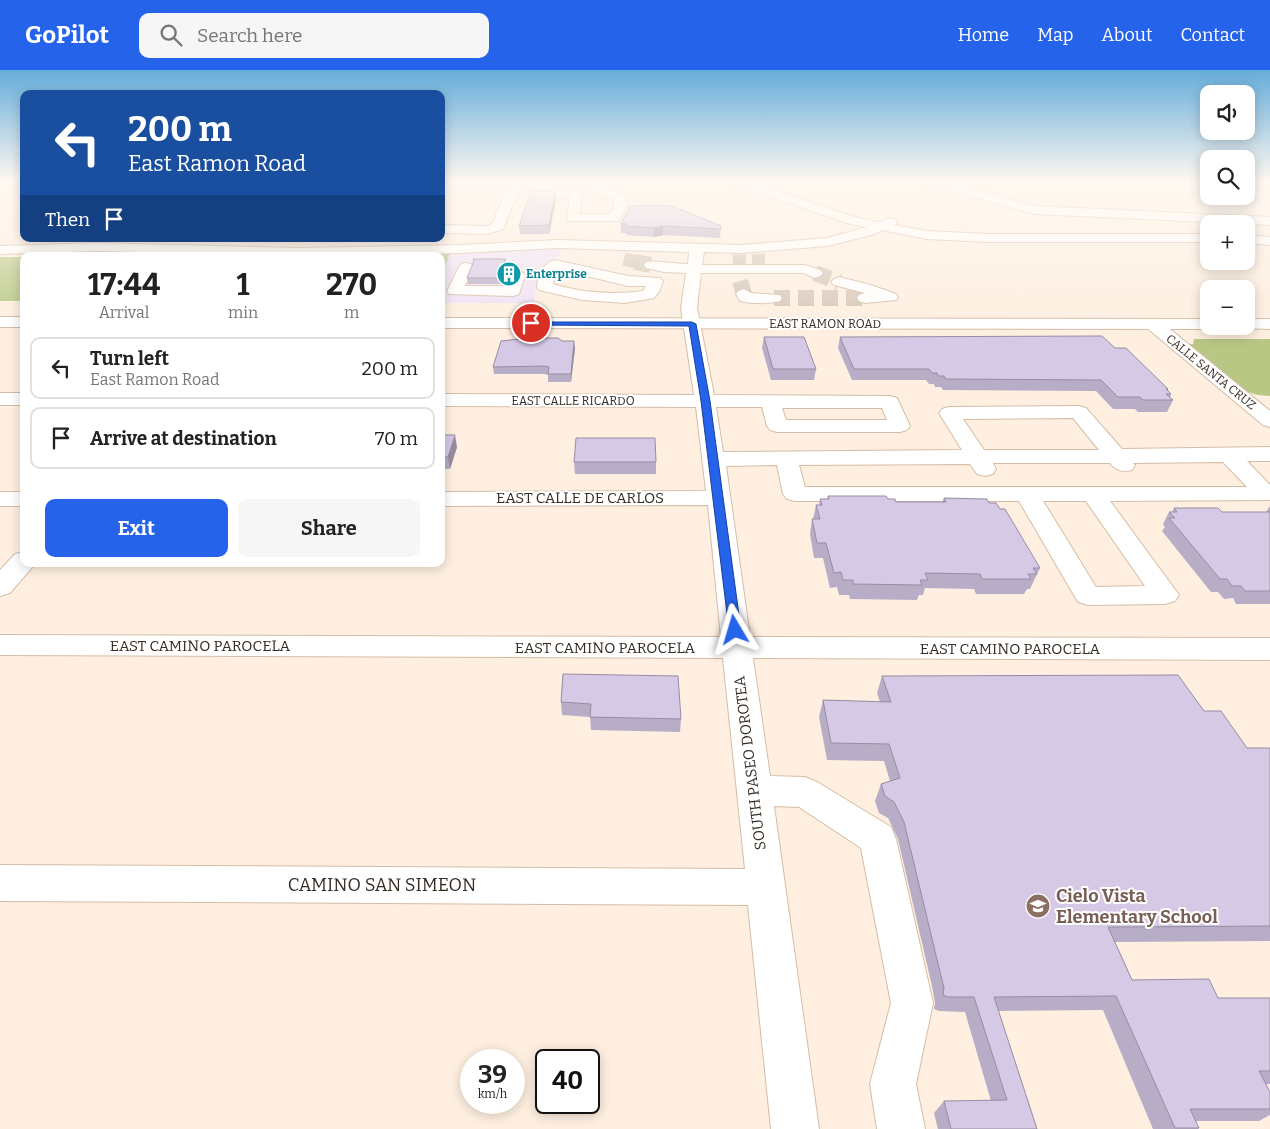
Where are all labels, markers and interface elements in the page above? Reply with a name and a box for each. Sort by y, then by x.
search box [139,13,489,58]
text: GoPilot [25,21,109,49]
icon: search [157,21,185,49]
text: Search here [197,24,303,47]
text: Home [958,24,1009,46]
text: Map [1037,24,1073,46]
text: About [1101,24,1152,46]
text: Contact [1180,24,1245,46]
map controls [1200,85,1255,335]
button: sound [1200,85,1255,140]
text: 200 m [128,108,232,150]
icon: left [45,110,110,175]
text: East Ramon Road [128,150,306,177]
button: search [1200,150,1255,205]
icon: arrive [100,205,128,233]
text: Then [45,208,90,231]
button: + [1200,215,1255,270]
building icon: Enterprise [496,261,522,287]
text: 17:44 [88,267,160,303]
text: 1 [237,267,250,303]
text: 270 [326,267,377,303]
place label: Enterprise [526,267,587,281]
button: − [1200,280,1255,335]
pin [510,302,552,344]
text: Arrival [99,303,149,322]
text: min [228,303,258,322]
text: m [344,303,359,322]
icon: arrive [517,309,545,337]
street label: EAST RAMON ROAD [769,317,881,331]
street label: CALLE SANTA CRUZ [1163,332,1259,412]
text: Turn left [90,347,169,370]
icon: left [47,354,75,382]
text: 200 m [361,357,418,380]
text: East Ramon Road [90,370,219,389]
street label: EAST CALLE RICARDO [511,394,635,408]
icon: arrive [47,424,75,452]
text: Arrive at destination [90,427,277,450]
text: 70 m [375,427,418,450]
street label: EAST CALLE DE CARLOS [496,489,664,507]
button: Exit [45,499,228,557]
button: Share [238,499,420,557]
position arrow [708,603,760,655]
street label: EAST CAMINO PAROCELA [110,637,291,655]
street label: EAST CAMINO PAROCELA [515,639,696,657]
street label: EAST CAMINO PAROCELA [920,640,1101,658]
street label: SOUTH PASEO DOROTEA [730,674,770,851]
street label: CAMINO SAN SIMEON [288,874,476,896]
place label: Cielo Vista Elementary School [1056,885,1218,928]
school or university icon: Cielo Vista Elementary School [1025,893,1051,919]
speed limit sign: 40 [535,1049,600,1114]
text: 39 [478,1060,507,1090]
text: km/h [478,1087,507,1101]

